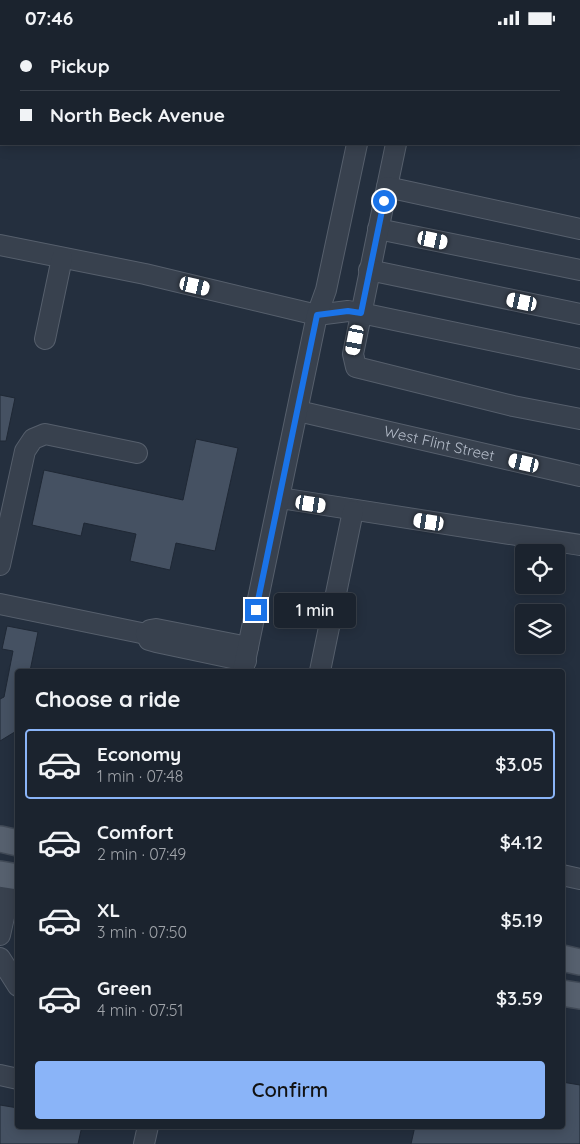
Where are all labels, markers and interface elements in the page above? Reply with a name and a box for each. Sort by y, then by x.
text: 07:46 [25,6,73,30]
text: Pickup [50,54,110,78]
text: North Beck Avenue [50,103,225,127]
route start [373,190,395,212]
car [416,230,449,250]
car [178,275,211,297]
car [505,292,538,312]
car [344,324,365,356]
street label: West Flint Street [382,421,497,465]
car [507,452,540,474]
car [295,494,326,514]
car [413,512,444,532]
map controls [515,544,565,654]
button: locate [515,544,565,594]
callout: 1 min [274,593,356,627]
route end [245,599,267,621]
text: 1 min [296,600,334,620]
button: layers [515,604,565,654]
text: Choose a ride [35,685,180,713]
icon: car [37,742,82,787]
text: Economy [97,742,181,766]
text: $3.05 [495,752,543,776]
text: 1 min · 07:48 [97,766,183,786]
icon: car [37,820,82,865]
text: Comfort [97,820,174,844]
text: $4.12 [500,830,543,854]
text: 2 min · 07:49 [97,844,186,864]
icon: car [37,898,82,943]
text: XL [97,898,120,922]
text: $5.19 [500,908,543,932]
text: 3 min · 07:50 [97,922,187,942]
icon: car [37,976,82,1021]
text: Green [97,976,152,1000]
text: $3.59 [496,986,543,1010]
text: 4 min · 07:51 [97,1000,183,1020]
button: Confirm [35,1061,545,1119]

